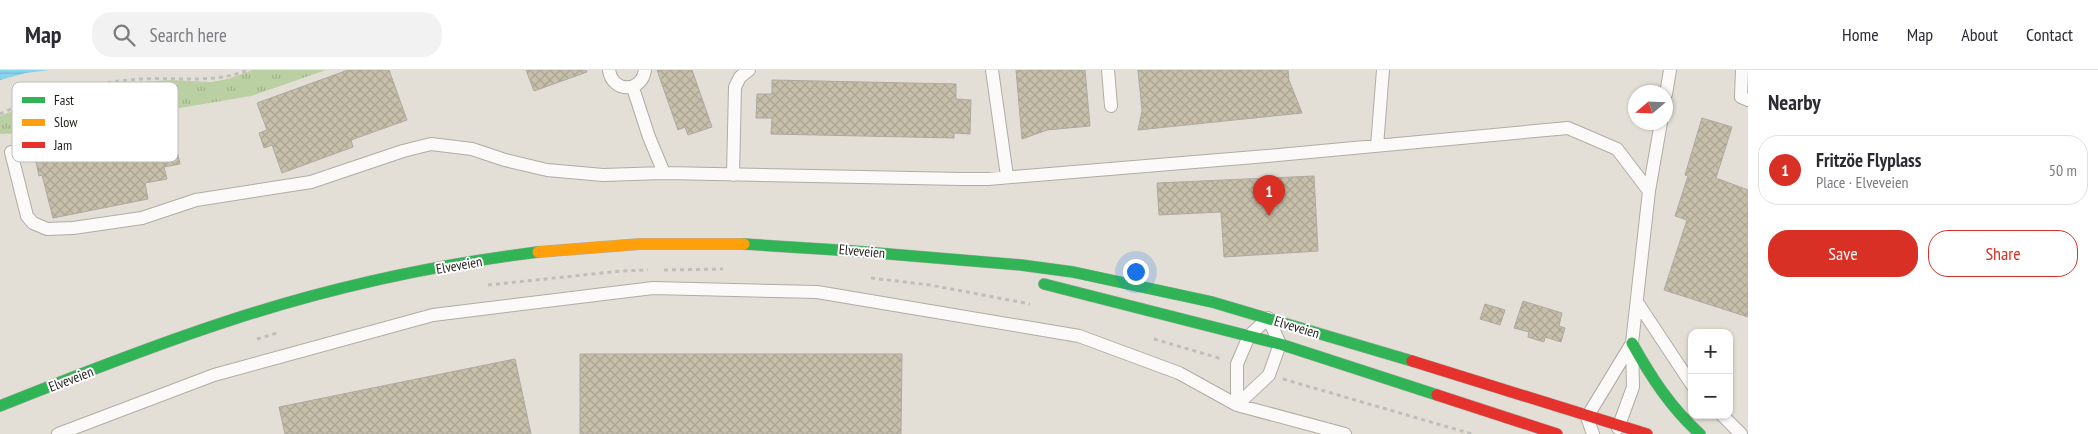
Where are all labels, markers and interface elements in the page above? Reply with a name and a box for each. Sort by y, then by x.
search box [92,12,442,57]
text: Map [25,19,62,50]
icon: search [110,21,138,49]
text: Search here [150,23,227,47]
text: Home [1842,23,1879,46]
text: Map [1907,23,1933,46]
text: About [1961,23,1998,46]
text: Contact [2026,23,2073,46]
legend [12,82,178,162]
north arrow [1628,85,1673,130]
text: Nearby [1768,89,1821,116]
text: Fast [54,91,74,109]
text: Slow [54,113,78,131]
text: Jam [53,136,72,154]
text: Fritzöe Flyplass [1816,148,1921,172]
text: 1 [1781,160,1789,180]
text: 50 m [2049,160,2077,180]
text: Place · Elveveien [1816,172,1909,192]
pin: 1 [1253,175,1285,216]
button: Save [1768,230,1918,277]
button: Share [1928,230,2078,277]
street label: Elveveien [838,240,886,262]
street label: Elveveien [435,252,483,278]
your location [1123,259,1149,285]
street label: Elveveien [1272,312,1322,342]
map controls [1688,329,1733,419]
button: + [1688,329,1733,374]
street label: Elveveien [46,362,96,396]
button: − [1688,374,1733,419]

